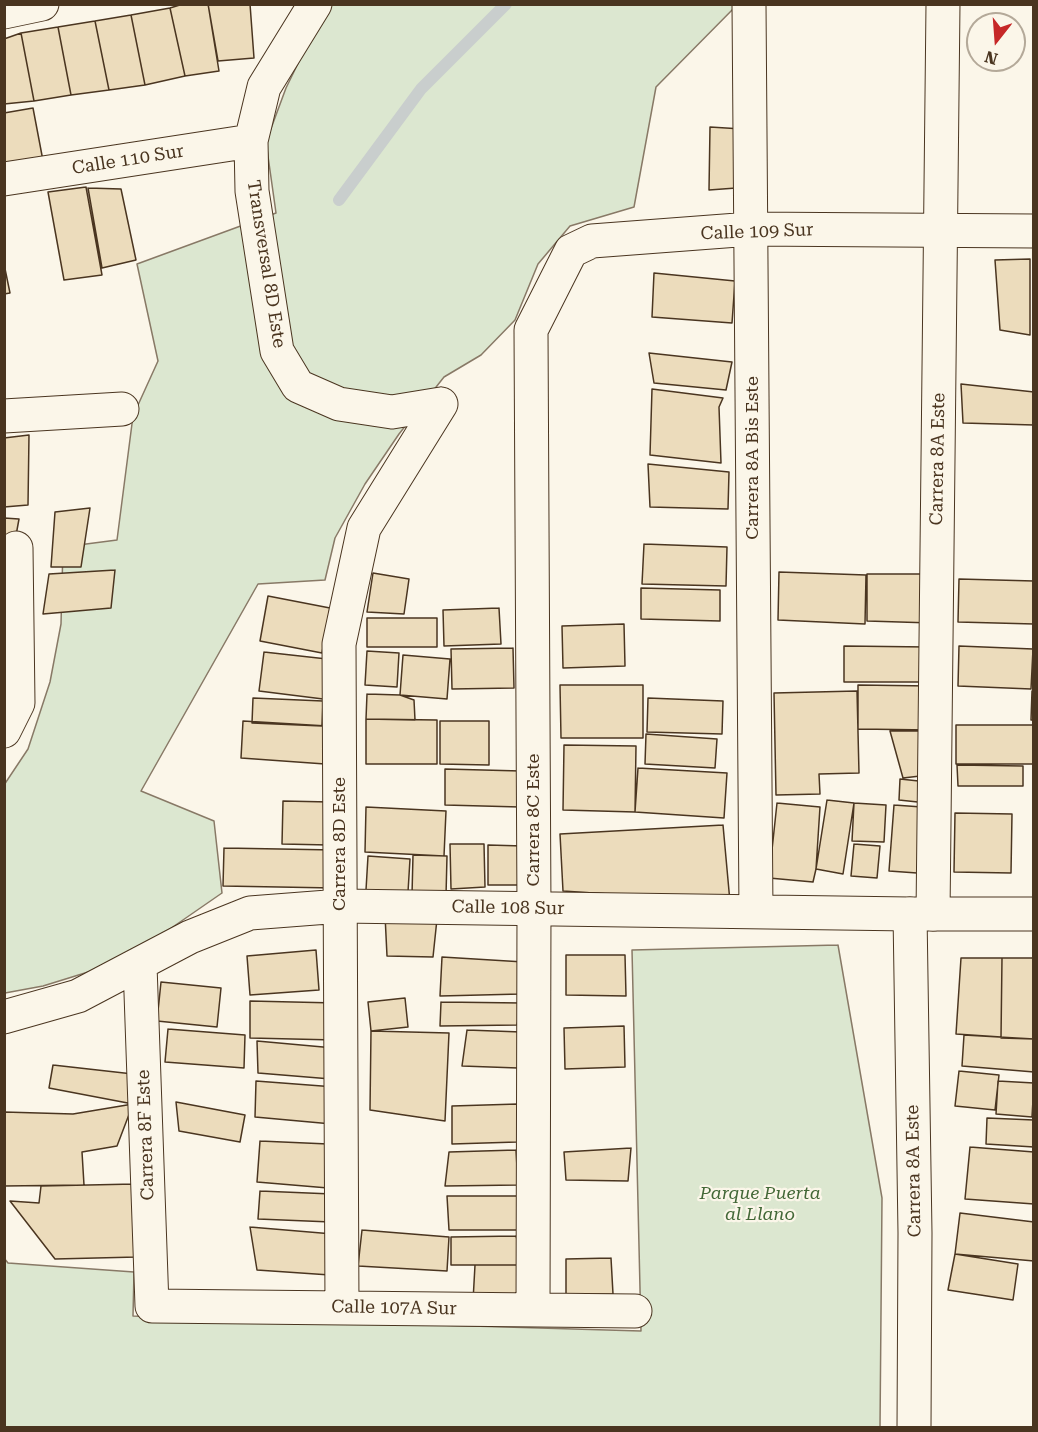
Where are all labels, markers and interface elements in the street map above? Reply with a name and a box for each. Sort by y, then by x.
north arrow [966,12,1026,72]
text: N [983,47,1000,69]
street label: Calle 110 Sur [71,141,185,179]
street label: Transversal 8D Este [242,178,290,350]
street label: Calle 109 Sur [700,219,814,245]
street label: Carrera 8A Bis Este [742,376,764,540]
street label: Carrera 8A Este [926,393,950,525]
street label: Carrera 8C Este [523,754,545,886]
street label: Carrera 8D Este [329,777,351,911]
street label: Calle 108 Sur [451,896,565,920]
street label: Carrera 8F Este [133,1069,159,1201]
street label: Carrera 8A Este [902,1105,926,1237]
park label: Parque Puerta al Llano [699,1183,821,1226]
street label: Calle 107A Sur [331,1296,457,1320]

